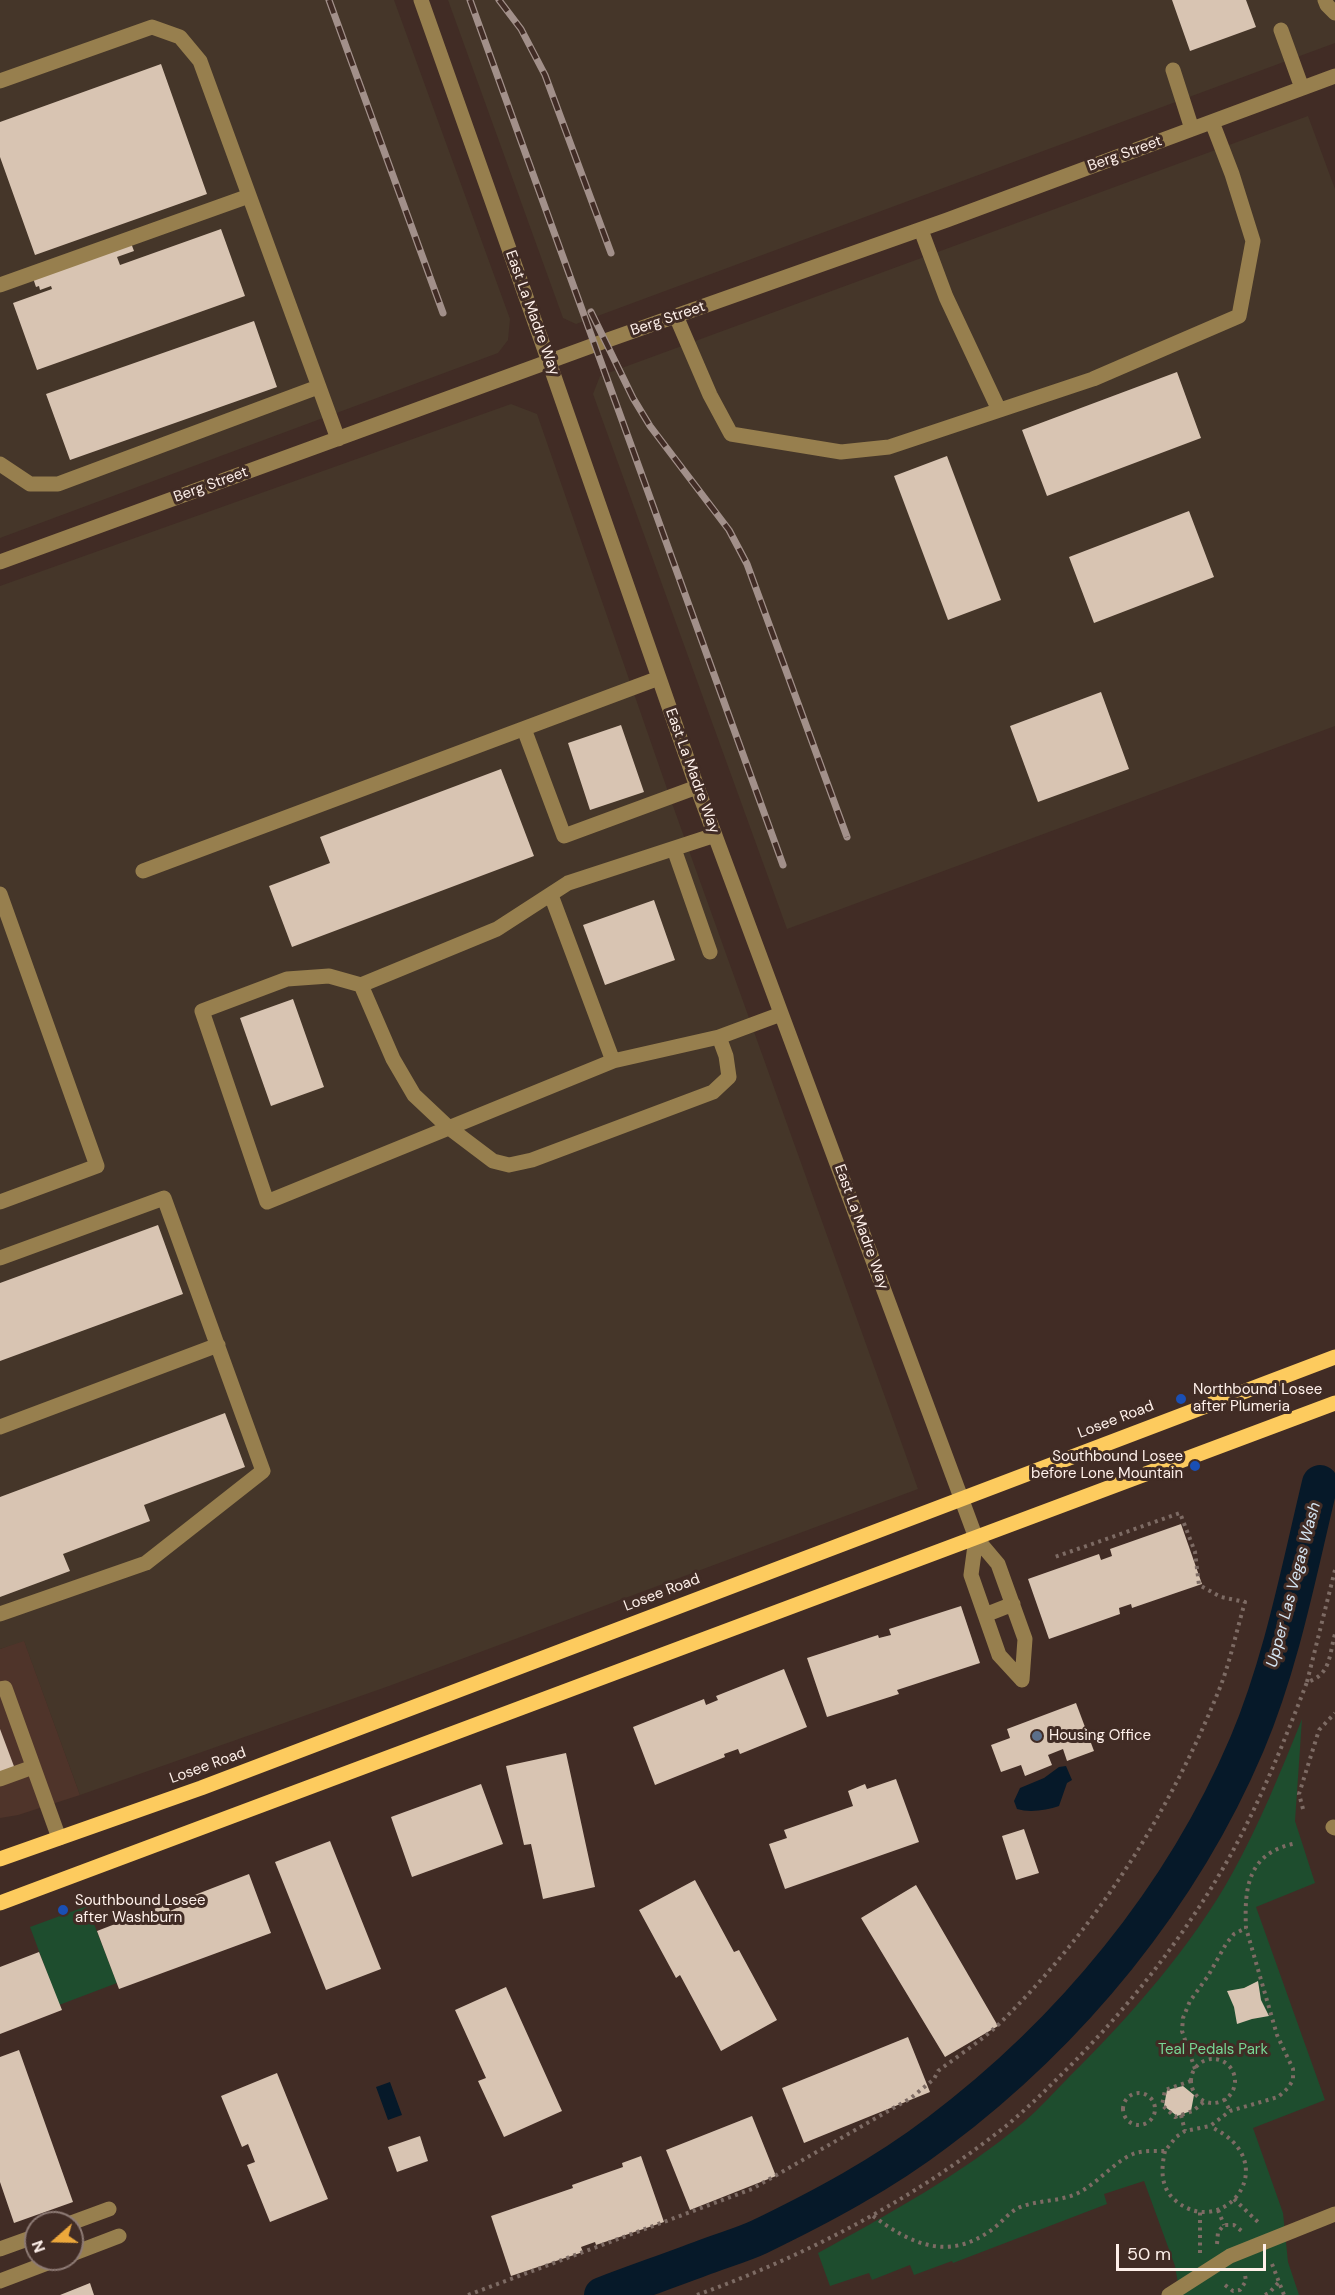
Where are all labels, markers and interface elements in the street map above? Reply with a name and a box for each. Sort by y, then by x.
street label: Berg Street [1085,132,1165,176]
street label: East La Madre Way [501,248,563,378]
street label: Berg Street [628,298,708,340]
street label: Berg Street [171,463,251,507]
street label: East La Madre Way [661,706,723,836]
street label: East La Madre Way [830,1162,892,1292]
place label: Northbound Losee after Plumeria [1193,1381,1322,1416]
marker: Northbound Losee after Plumeria [1174,1392,1188,1406]
street label: Losee Road [1075,1397,1157,1443]
place label: Southbound Losee before Lone Mountain [1031,1448,1183,1483]
marker: Southbound Losee before Lone Mountain [1188,1459,1202,1473]
water label: Upper Las Vegas Wash [1263,1500,1325,1670]
street label: Losee Road [621,1570,703,1616]
place label: Housing Office [1049,1727,1151,1745]
marker: Housing Office [1030,1729,1044,1743]
street label: Losee Road [167,1744,249,1788]
place label: Southbound Losee after Washburn [75,1892,206,1927]
marker: Southbound Losee after Washburn [56,1903,70,1917]
park label: Teal Pedals Park [1158,2041,1268,2059]
north arrow [24,2211,84,2271]
scale bar [1119,2232,1269,2270]
text: N [27,2238,50,2256]
text: 50 m [1127,2242,1171,2266]

